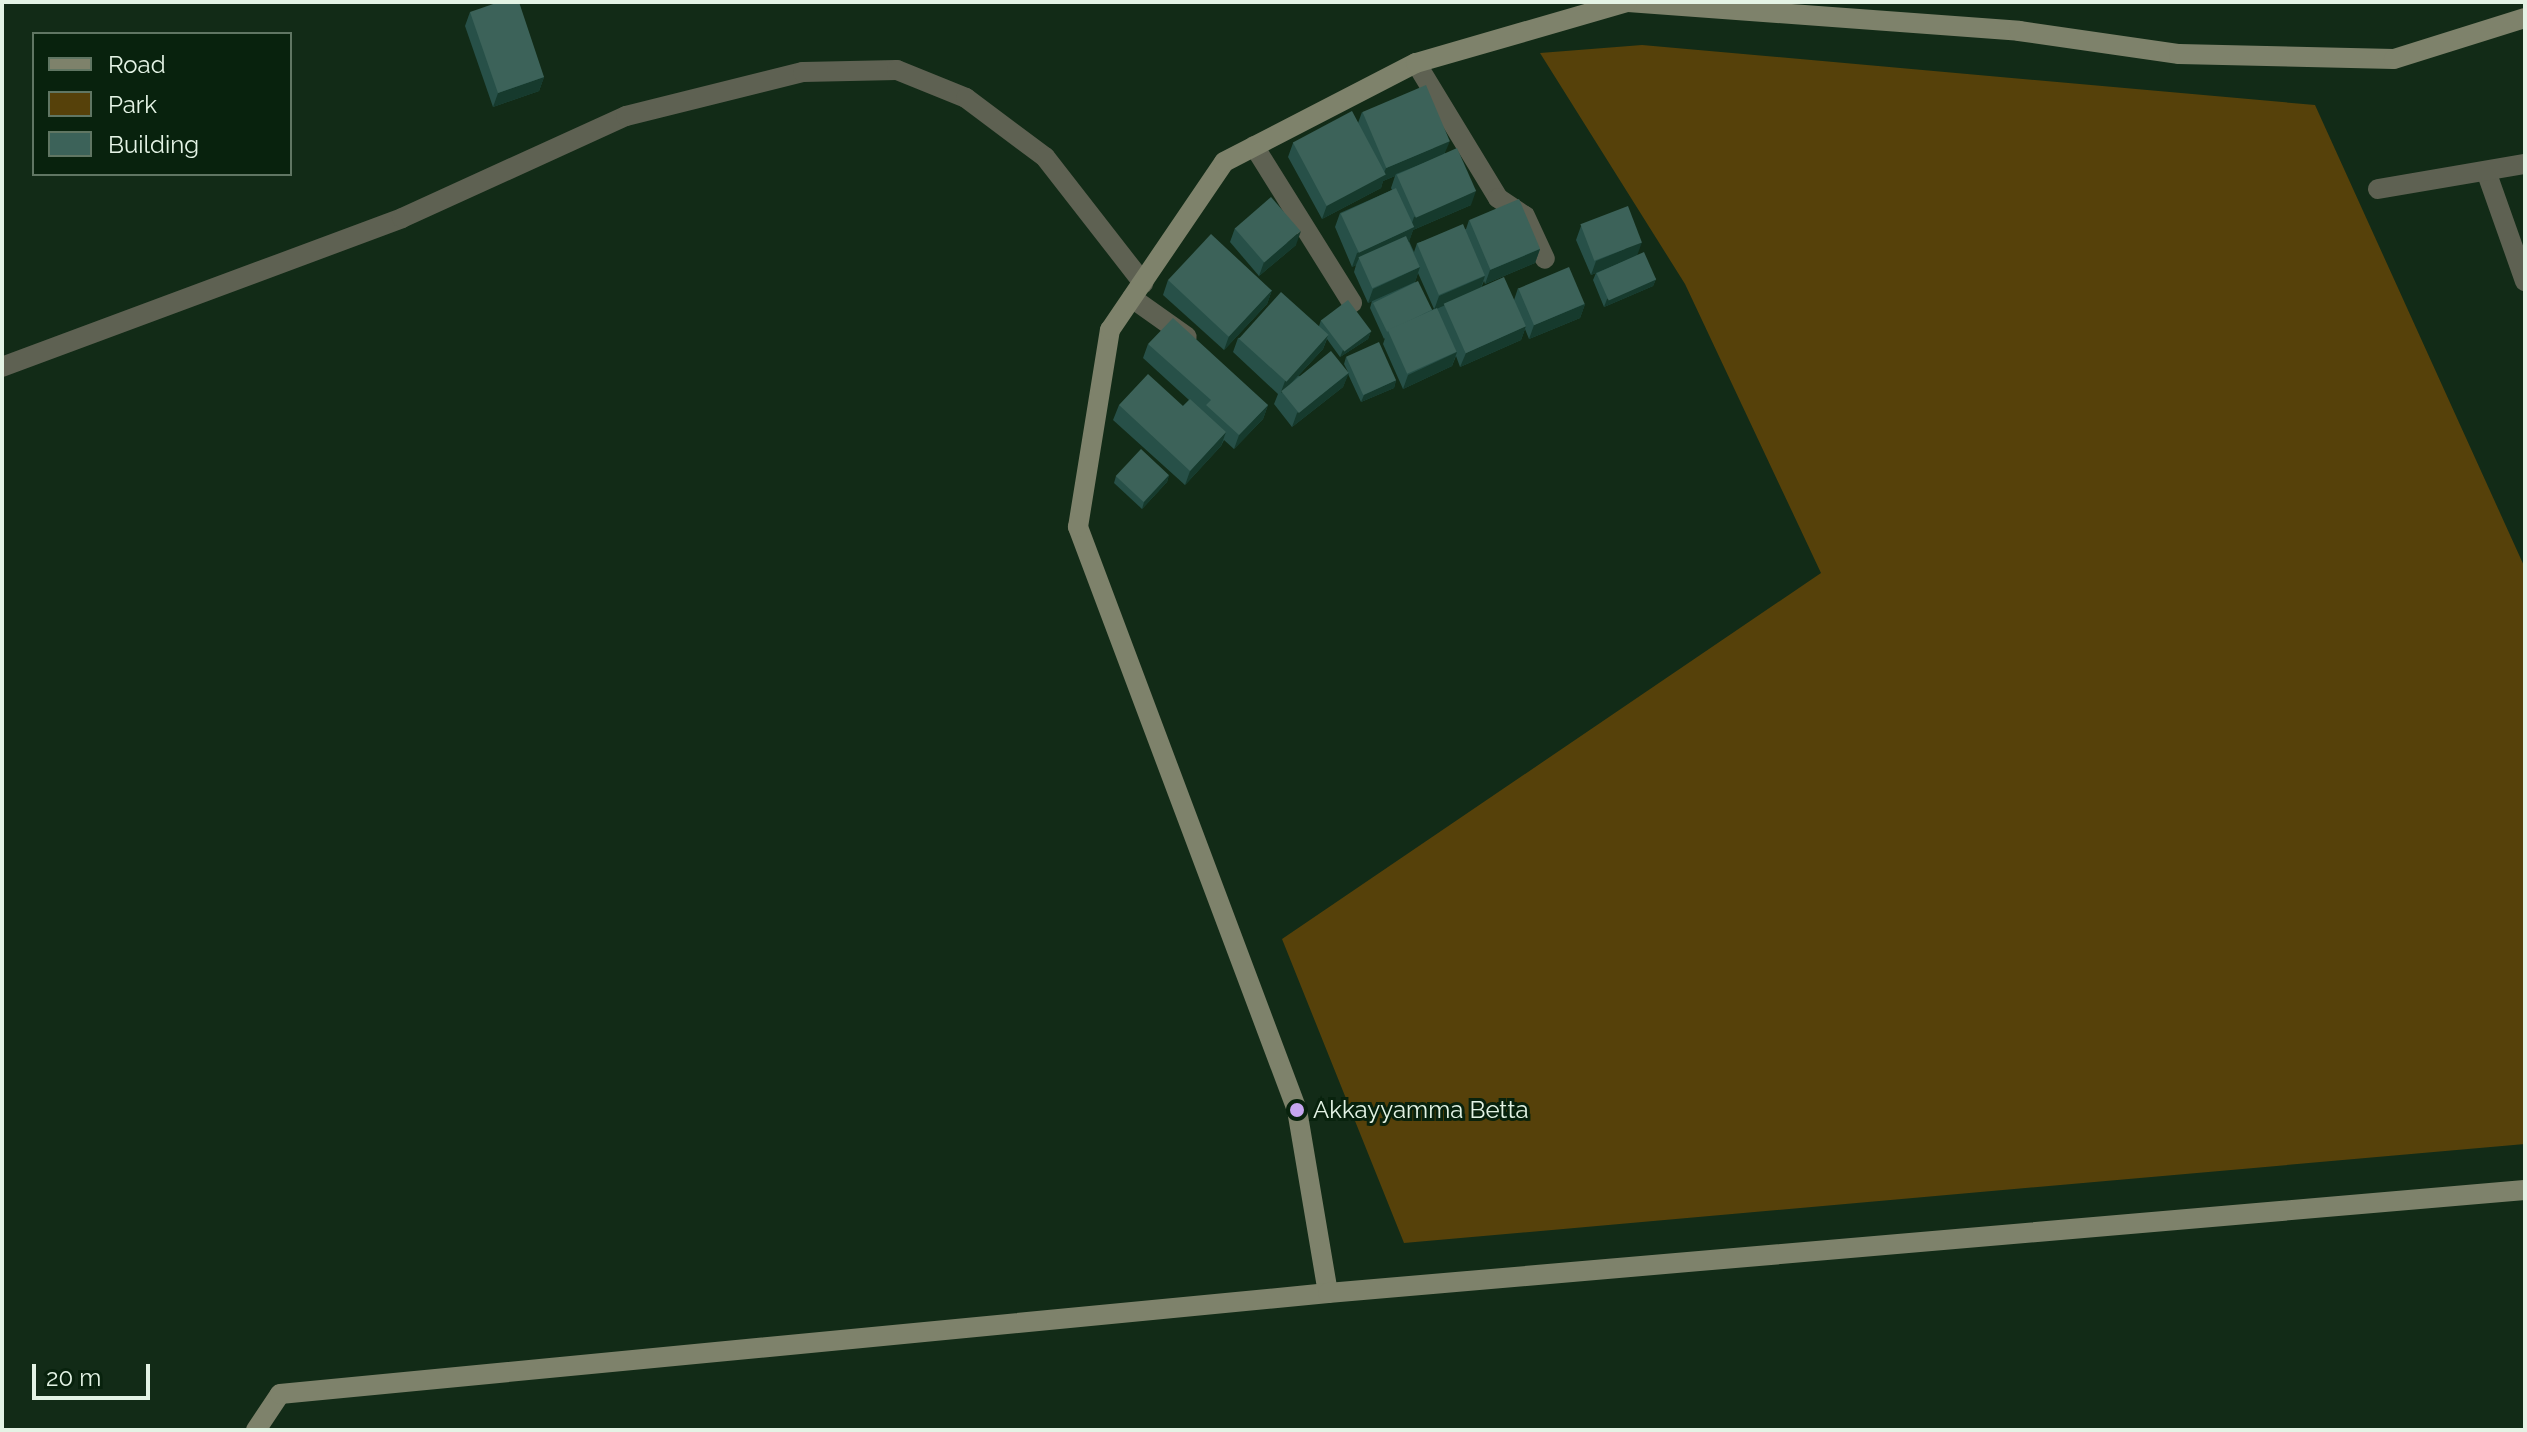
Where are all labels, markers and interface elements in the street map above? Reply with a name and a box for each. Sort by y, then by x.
legend [32,32,292,176]
text: Road [108,50,166,79]
text: Park [108,90,157,119]
text: Building [108,130,199,159]
place label: Akkayyamma Betta [1313,1096,1529,1124]
marker: Akkayyamma Betta [1288,1101,1306,1119]
scale bar [36,1348,154,1398]
text: 20 m [46,1363,101,1392]

